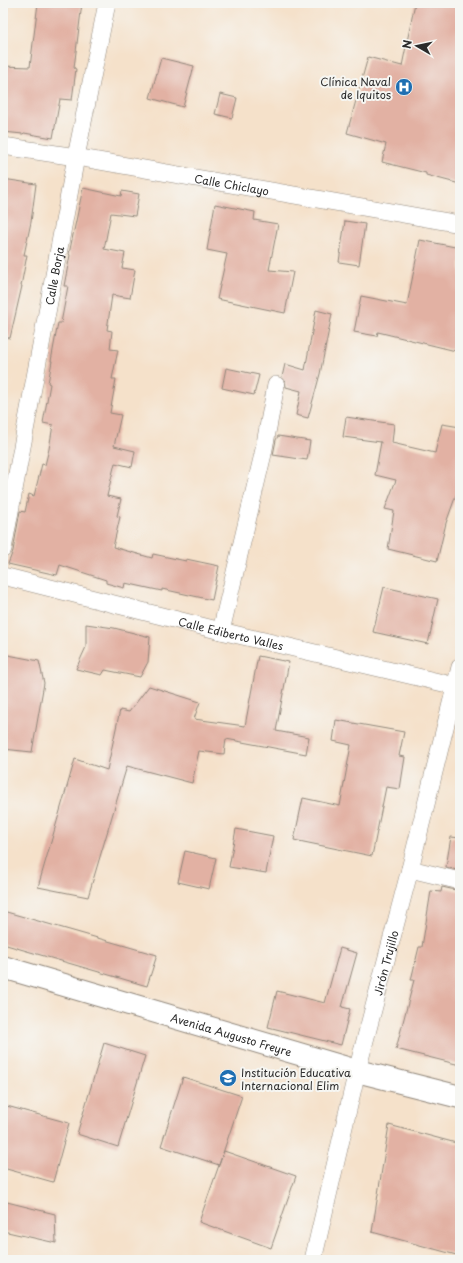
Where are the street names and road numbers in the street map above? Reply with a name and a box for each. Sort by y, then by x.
street label: Calle Chiclayo [193,169,271,199]
street label: Calle Borja [40,245,68,306]
street label: Calle Ediberto Valles [177,612,285,654]
street label: Jirón Trujillo [369,928,402,997]
street label: Avenida Augusto Freyre [169,1008,294,1060]

